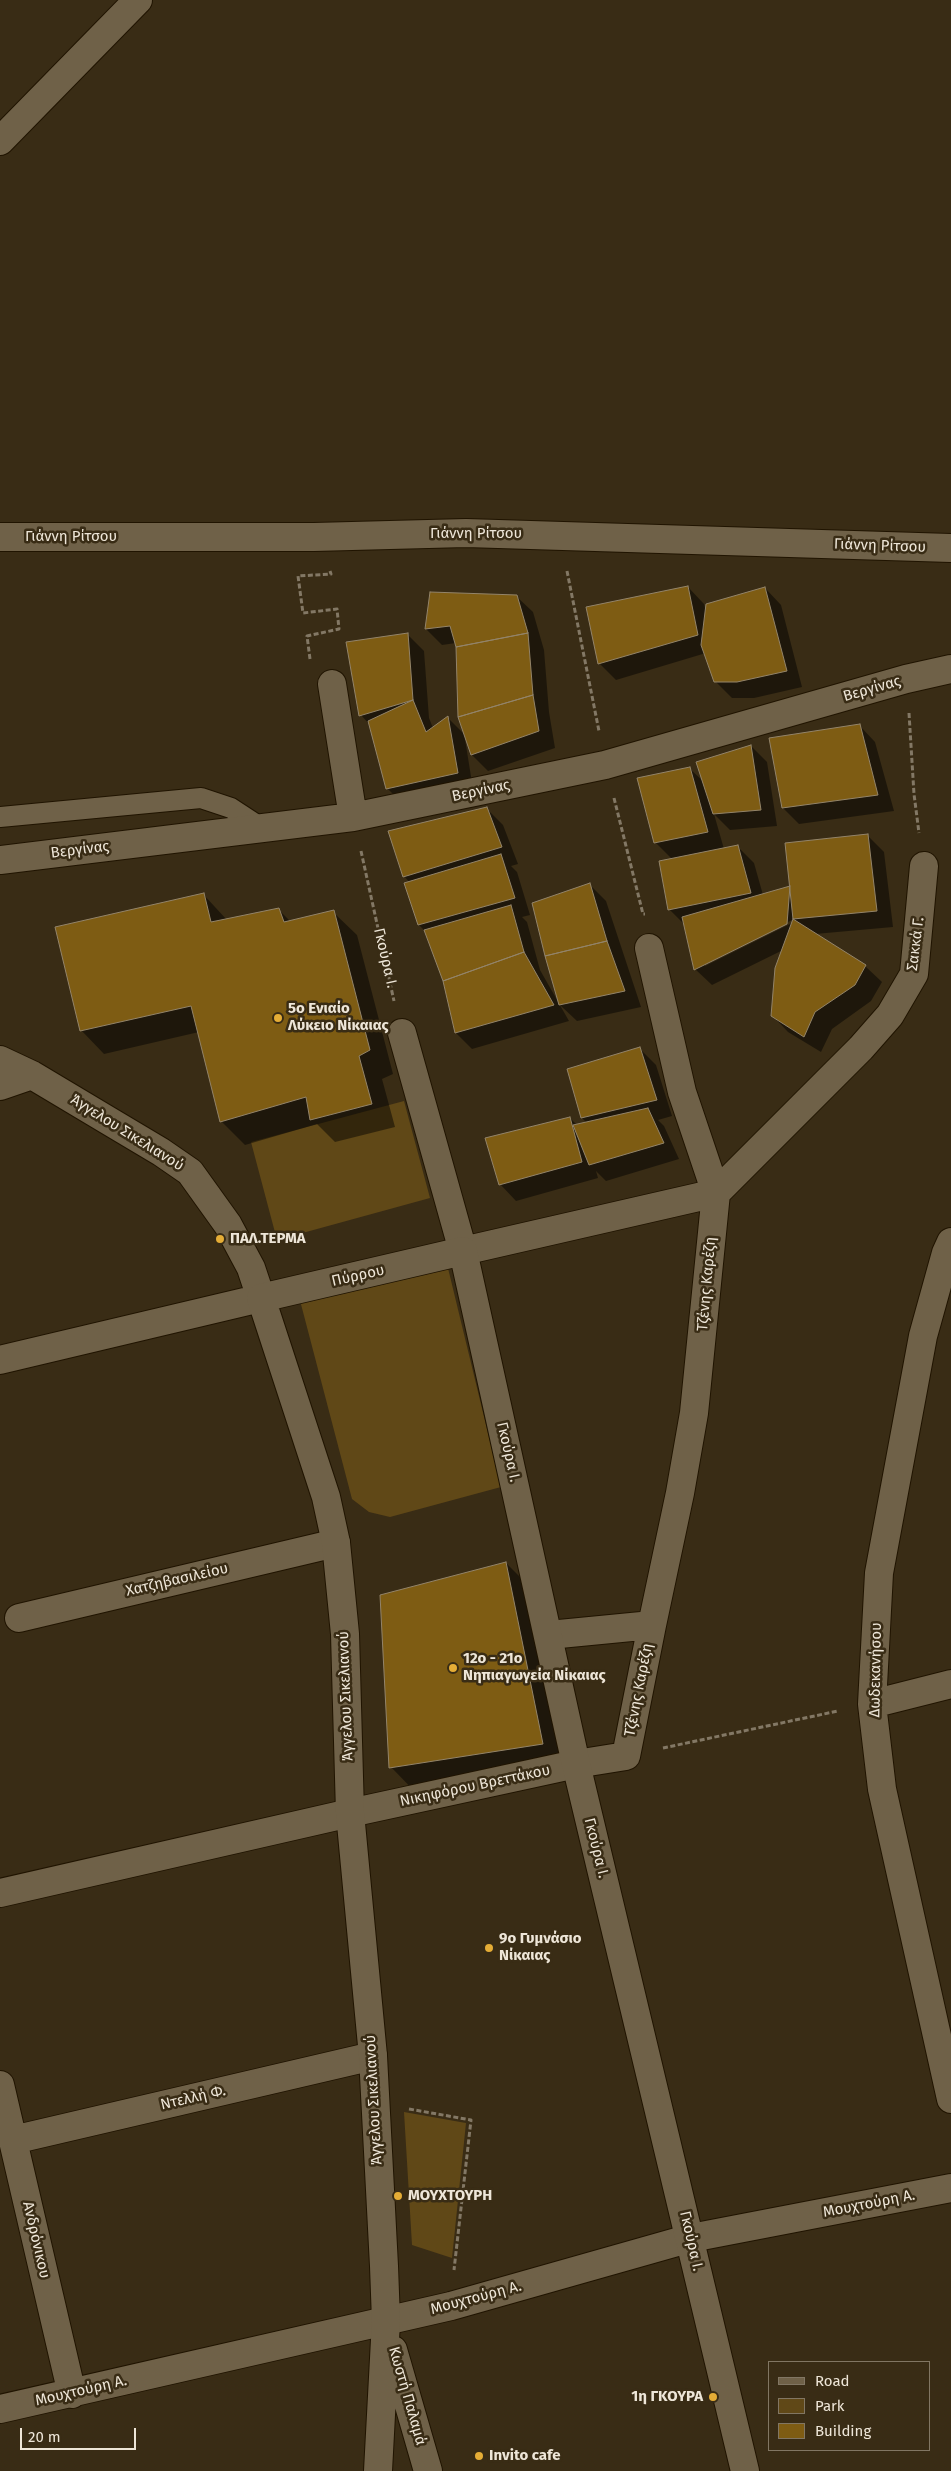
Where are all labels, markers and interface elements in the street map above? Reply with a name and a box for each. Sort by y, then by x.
street label: Γιάννη Ρίτσου [430,525,522,543]
street label: Γιάννη Ρίτσου [25,528,117,546]
street label: Γιάννη Ρίτσου [834,535,926,557]
street label: Βεργίνας [841,672,903,706]
street label: Βεργίνας [450,776,512,806]
street label: Βεργίνας [50,837,110,863]
street label: Σακκά Γ. [904,916,928,972]
street label: Γκούρα Ι. [369,926,401,990]
place label: 5ο Ενιαίο Λύκειο Νίκαιας [288,1000,389,1035]
marker: 5ο Ενιαίο Λύκειο Νίκαιας [272,1012,284,1024]
street label: Άγγελου Σικελιανού [67,1091,187,1175]
place label: ΠΑΛ.ΤΕΡΜΑ [230,1230,306,1248]
marker: ΠΑΛ.ΤΕΡΜΑ [214,1233,226,1245]
street label: Τζένης Καρέζη [694,1236,720,1332]
street label: Πύρρου [330,1261,386,1291]
street label: Γκούρα Ι. [492,1420,524,1484]
street label: Χατζηβασιλείου [124,1559,230,1601]
street label: Δωδεκανήσου [866,1622,886,1718]
street label: Άγγελου Σικελιανού [335,1631,357,1761]
street label: Τζένης Καρέζη [621,1642,657,1738]
place label: 12ο - 21ο Νηπιαγωγεία Νίκαιας [463,1650,606,1685]
marker: 12ο - 21ο Νηπιαγωγεία Νίκαιας [447,1662,459,1674]
street label: Νικηφόρου Βρεττάκου [398,1761,552,1811]
street label: Γκούρα Ι. [580,1816,612,1880]
place label: 9ο Γυμνάσιο Νίκαιας [499,1930,582,1965]
marker: 9ο Γυμνάσιο Νίκαιας [483,1942,495,1954]
street label: Άγγελου Σικελιανού [362,2035,386,2165]
street label: Ντελλή Φ. [159,2082,227,2114]
street label: Μουχτούρη Α. [821,2186,917,2222]
place label: ΜΟΥΧΤΟΥΡΗ [408,2187,492,2205]
marker: ΜΟΥΧΤΟΥΡΗ [392,2190,404,2202]
street label: Ανδρόνικου [18,2200,54,2280]
street label: Γκούρα Ι. [675,2209,707,2273]
street label: Μουχτούρη Α. [429,2277,523,2319]
street label: Κωστή Παλαμά [384,2345,430,2447]
legend [768,2361,931,2451]
street label: Μουχτούρη Α. [33,2372,129,2410]
text: Road [815,2372,850,2390]
place label: 1η ΓΚΟΥΡΑ [631,2388,703,2406]
marker: 1η ΓΚΟΥΡΑ [707,2391,719,2403]
text: Park [815,2397,845,2415]
scale bar [22,2418,139,2450]
text: Building [815,2422,871,2440]
text: 20 m [28,2428,61,2446]
place label: Invito cafe [489,2447,560,2465]
marker: Invito cafe [473,2450,485,2462]

